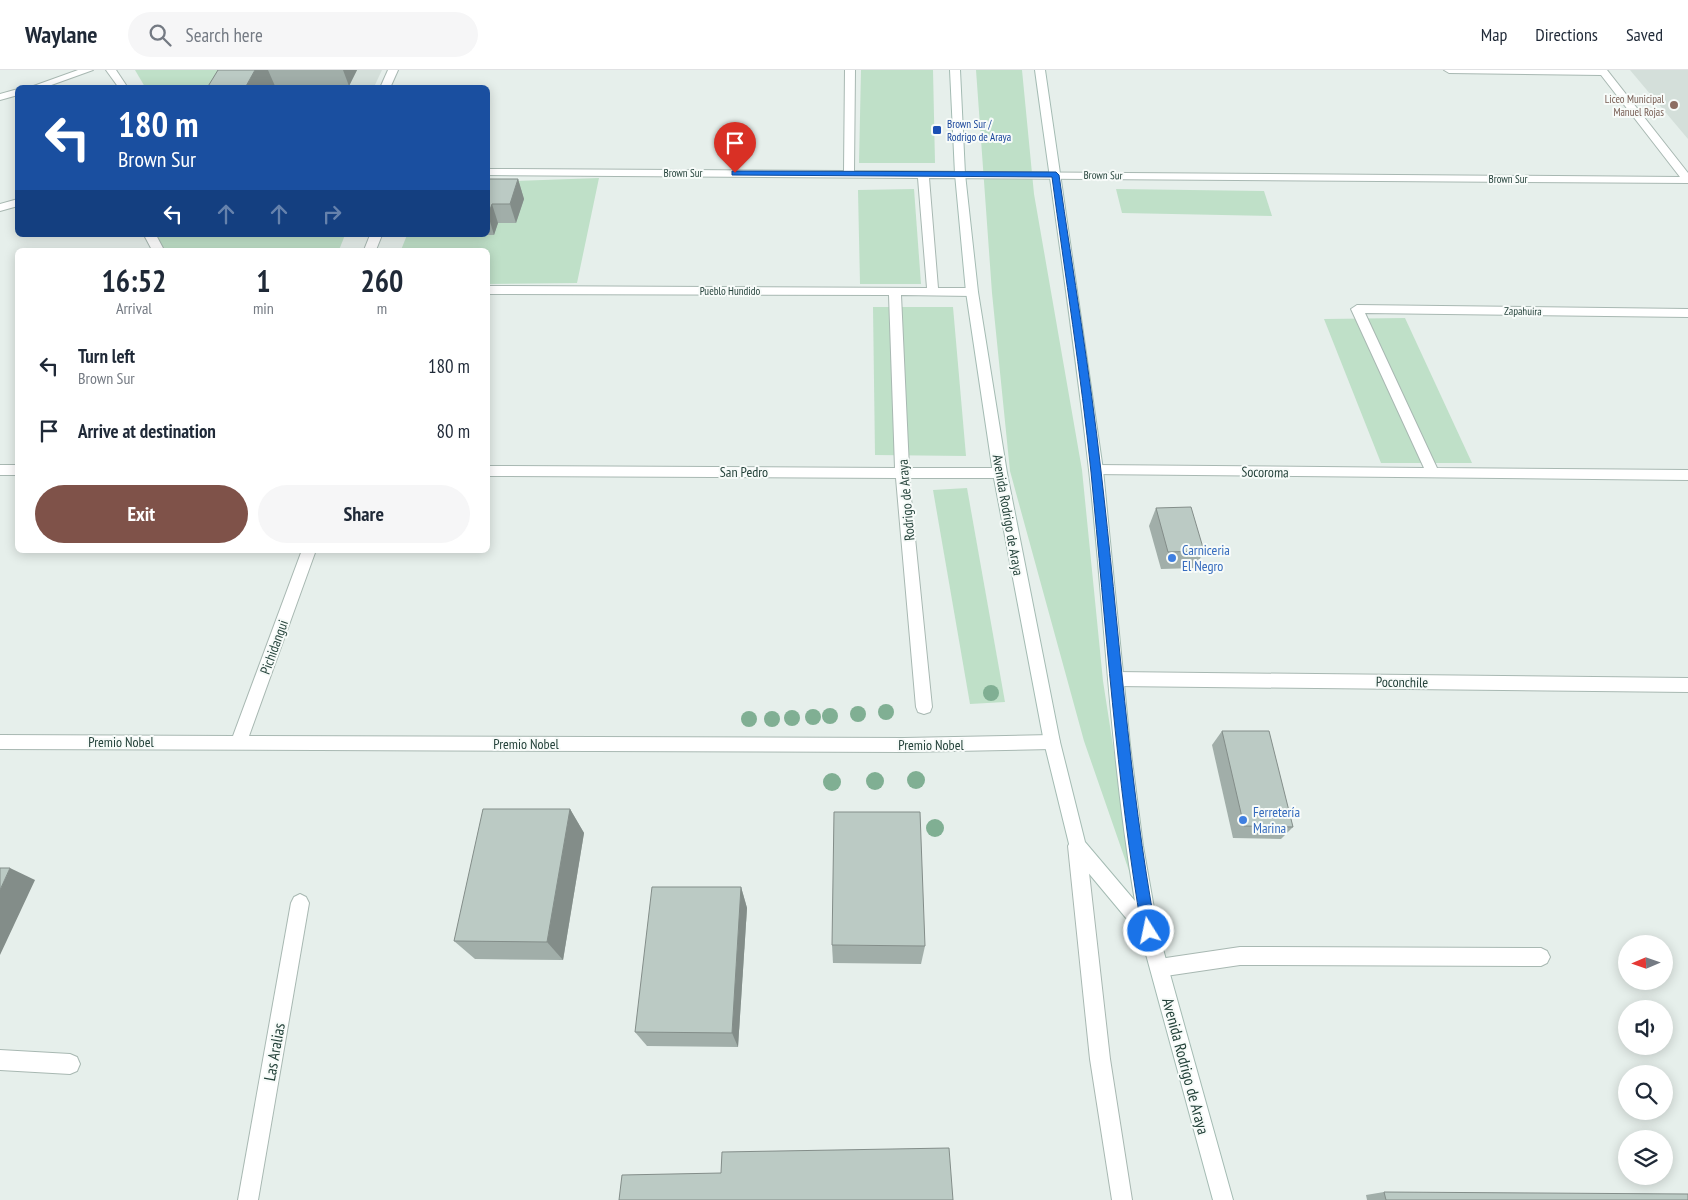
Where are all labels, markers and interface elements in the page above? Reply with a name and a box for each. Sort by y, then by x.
search box [128,12,478,57]
text: Waylane [25,19,98,50]
icon: search [146,21,174,49]
text: Search here [186,23,263,47]
text: Map [1481,23,1507,46]
text: Directions [1535,23,1598,46]
text: Saved [1626,23,1663,46]
place label: Liceo Municipal Manuel Rojas [1605,92,1664,119]
marker: Liceo Municipal Manuel Rojas [1668,99,1680,111]
text: 180 m [118,101,199,147]
icon: left [35,105,100,170]
place label: Brown Sur / Rodrigo de Araya [947,117,1011,144]
pin [714,122,756,173]
marker: Brown Sur / Rodrigo de Araya [931,124,943,136]
icon: arrive [721,129,749,157]
text: Brown Sur [118,145,196,173]
street label: Brown Sur [664,166,703,180]
street label: Brown Sur [1083,168,1123,182]
street label: Brown Sur [1489,172,1528,186]
icon: left [159,200,187,228]
icon: ahead [212,200,240,228]
icon: ahead [265,200,293,228]
icon: right [318,200,346,228]
text: 16:52 [102,261,166,300]
text: 1 [256,261,271,300]
text: 260 [360,261,403,300]
street label: Pueblo Hundido [700,284,761,298]
text: Arrival [116,298,152,318]
text: min [253,298,274,318]
text: m [377,298,387,318]
street label: Zapahuira [1504,304,1542,318]
text: Turn left [78,344,135,368]
icon: left [35,352,63,380]
text: 180 m [428,354,470,378]
text: Brown Sur [78,368,135,388]
icon: arrive [35,417,63,445]
text: Arrive at destination [78,419,216,443]
text: 80 m [437,419,470,443]
street label: Avenida Rodrigo de Araya [988,453,1028,577]
street label: Rodrigo de Araya [893,459,919,541]
street label: San Pedro [720,463,768,481]
street label: Socoroma [1241,463,1289,481]
button: Exit [35,485,248,543]
button: Share [258,485,470,543]
place label: Carniceria El Negro [1182,541,1230,575]
marker: Carniceria El Negro [1166,552,1178,564]
street label: Pichidangui [256,617,292,677]
street label: Poconchile [1376,673,1428,691]
street label: Premio Nobel [88,733,154,751]
street label: Premio Nobel [493,735,559,753]
street label: Premio Nobel [898,736,964,754]
place label: Ferretería Marina [1253,803,1300,837]
marker: Ferretería Marina [1237,814,1249,826]
position arrow [1122,904,1174,956]
north arrow [1618,935,1672,990]
map controls [1618,935,1673,1185]
street label: Avenida Rodrigo de Araya [1158,996,1214,1136]
button: sound [1618,1000,1673,1055]
street label: Las Aralias [259,1021,289,1083]
button: search [1618,1065,1673,1120]
button: layers [1618,1130,1673,1185]

